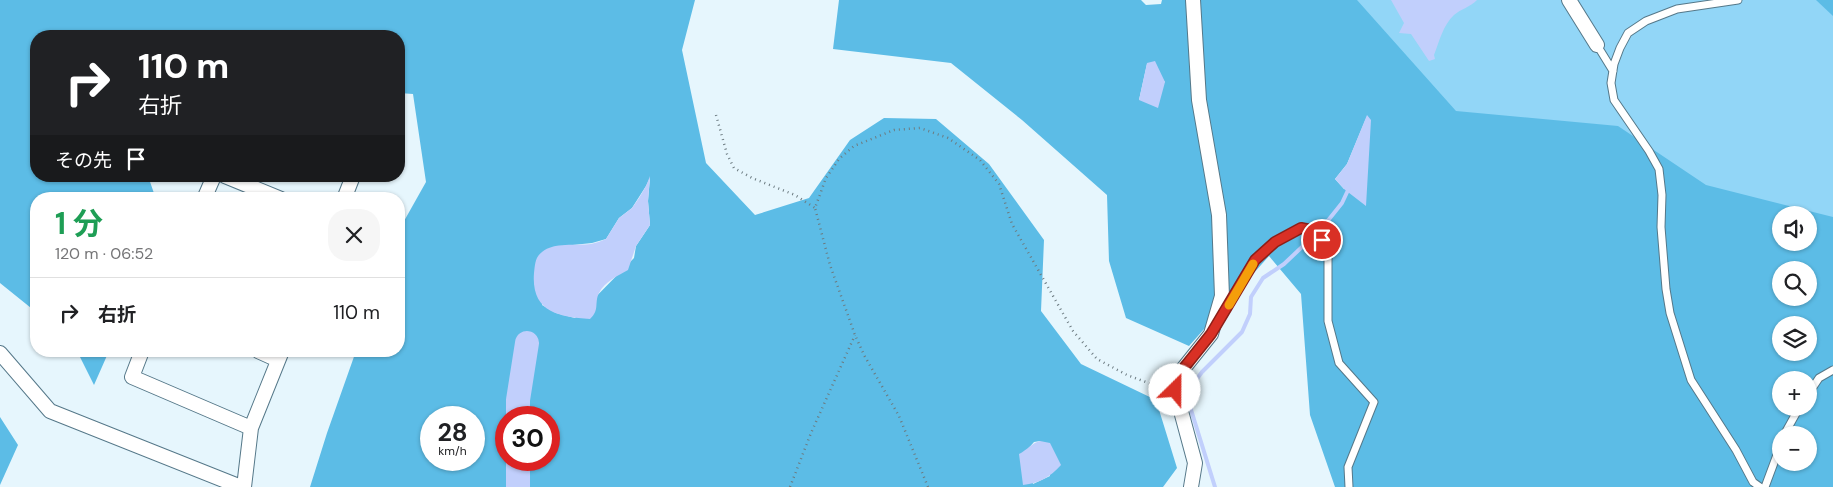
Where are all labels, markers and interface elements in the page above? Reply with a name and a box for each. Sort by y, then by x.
text: 110 m [138,43,229,89]
icon: right [55,50,120,115]
text: 右折 [138,91,182,120]
icon: arrive [122,145,150,173]
text: その先 [55,148,112,173]
text: 1 分 [55,204,103,243]
map controls [1772,206,1817,471]
button: sound [1772,206,1817,251]
button: close [328,209,380,261]
pin [1301,219,1343,261]
icon: arrive [1308,226,1336,254]
text: 120 m · 06:52 [55,243,153,264]
button: search [1772,261,1817,306]
icon: right [55,299,83,327]
text: 110 m [333,300,380,325]
text: 右折 [98,302,136,327]
button: layers [1772,316,1817,361]
position arrow [1148,363,1200,415]
button: + [1772,371,1817,416]
speed limit sign: 30 [495,406,560,471]
text: 28 [437,416,468,449]
button: − [1772,426,1817,471]
text: km/h [438,443,467,459]

